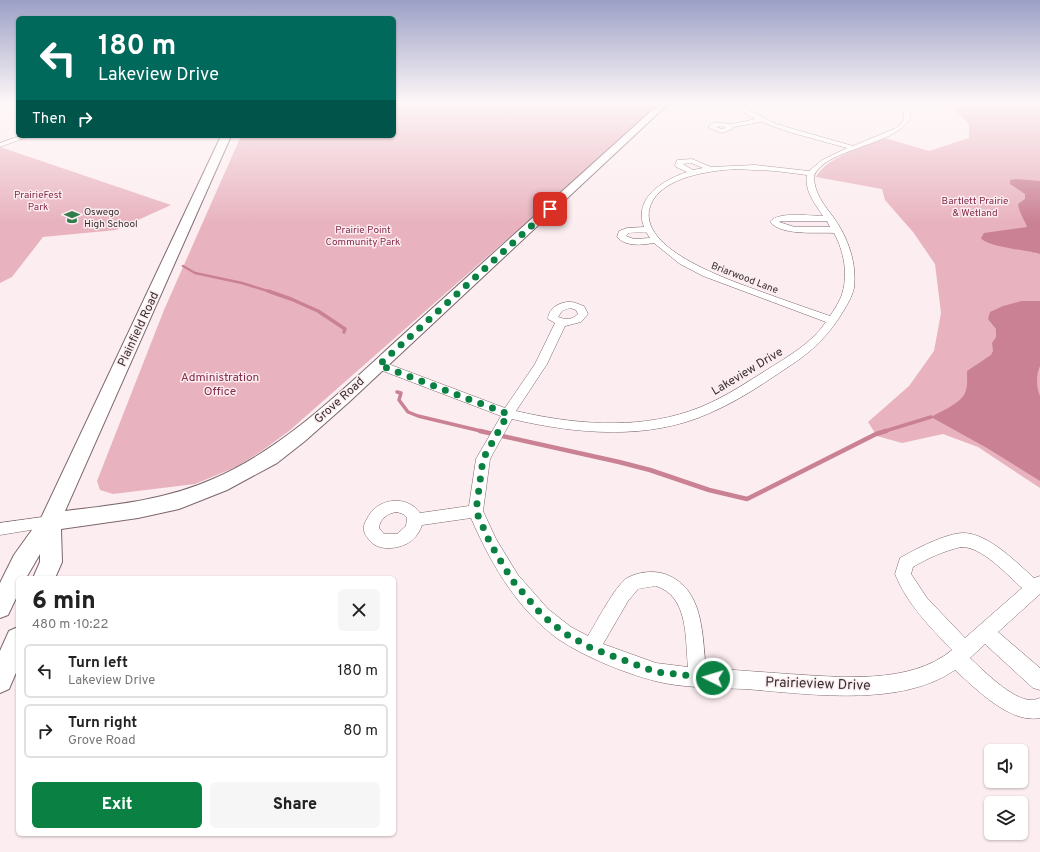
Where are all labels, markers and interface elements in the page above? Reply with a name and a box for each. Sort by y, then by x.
text: 180 m [98,29,176,65]
icon: left [32,32,84,84]
text: Lakeview Drive [98,64,219,87]
icon: right [74,108,96,130]
text: Then [32,110,66,129]
park label: PrairieFest Park [14,189,62,214]
pin [533,192,567,226]
park label: Bartlett Prairie & Wetland [942,195,1008,220]
icon: arrive [539,198,561,220]
place label: Oswego High School [84,206,138,231]
school or university icon: Oswego High School [63,208,81,226]
park label: Prairie Point Community Park [326,224,400,249]
street label: Briarwood Lane [709,260,780,297]
street label: Plainfield Road [115,289,163,369]
street label: Lakeview Drive [709,344,786,399]
park label: Administration Office [181,370,259,400]
street label: Grove Road [311,374,368,428]
text: 6 min [32,587,96,617]
button: close [338,589,380,631]
text: 480 m · 10:22 [32,617,108,633]
text: Turn left [68,654,128,673]
position arrow [692,657,734,699]
icon: left [34,660,56,682]
text: 180 m [338,662,378,681]
text: Lakeview Drive [68,673,155,689]
street label: Prairieview Drive [765,674,871,695]
text: Turn right [68,714,137,733]
icon: right [34,720,56,742]
text: 80 m [343,722,378,741]
text: Grove Road [68,733,136,749]
map controls [984,744,1028,840]
button: sound [984,744,1028,788]
button: Exit [32,782,202,828]
button: Share [210,782,380,828]
button: layers [984,796,1028,840]

